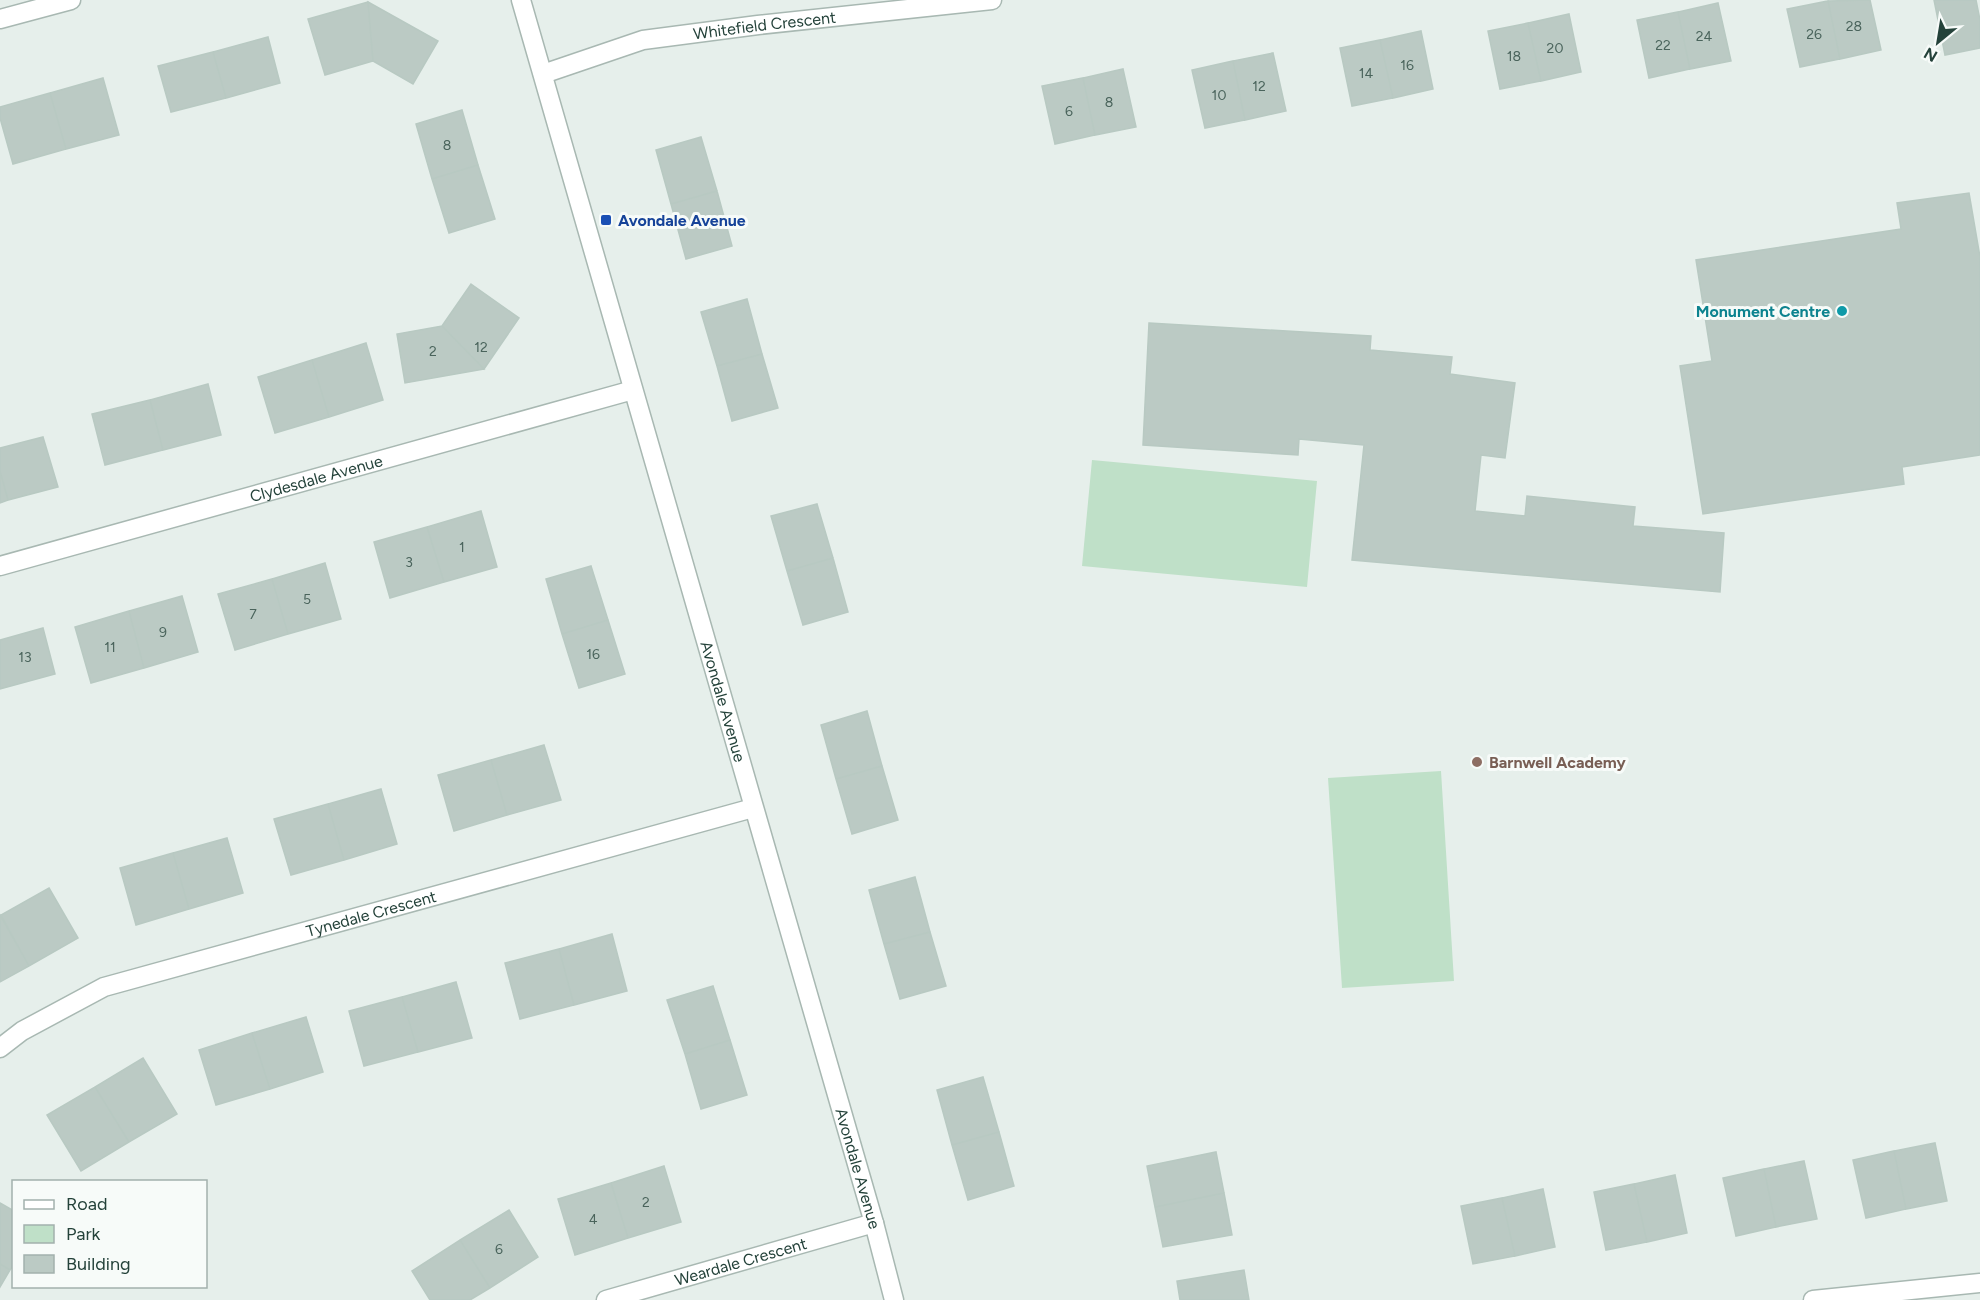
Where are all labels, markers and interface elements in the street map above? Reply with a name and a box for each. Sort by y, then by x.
street label: Whitefield Crescent [692,8,837,43]
north arrow [1908,12,1968,72]
house number: 28 [1846,18,1862,35]
house number: 26 [1806,26,1822,43]
house number: 24 [1696,28,1713,45]
house number: 22 [1655,37,1671,54]
house number: 20 [1547,40,1563,57]
text: N [1921,43,1941,66]
house number: 18 [1507,48,1521,65]
house number: 16 [1400,57,1414,74]
house number: 14 [1359,65,1374,82]
house number: 12 [1252,78,1266,95]
house number: 10 [1212,87,1226,104]
house number: 8 [1105,94,1113,111]
house number: 6 [1065,103,1073,120]
house number: 8 [443,137,451,154]
place label: Avondale Avenue [618,211,746,230]
marker: Avondale Avenue [599,213,613,227]
place label: Monument Centre [1696,302,1830,321]
marker: Monument Centre [1835,304,1849,318]
house number: 12 [474,339,488,356]
house number: 2 [429,343,437,360]
street label: Clydesdale Avenue [248,451,385,506]
house number: 1 [459,539,465,556]
house number: 3 [405,554,413,571]
house number: 5 [303,591,311,608]
house number: 7 [249,606,257,623]
house number: 9 [159,624,167,641]
house number: 11 [104,639,116,656]
street label: Avondale Avenue [697,639,749,764]
house number: 16 [586,646,600,663]
house number: 13 [18,649,32,666]
place label: Barnwell Academy [1489,753,1627,772]
marker: Barnwell Academy [1470,755,1484,769]
street label: Tynedale Crescent [304,887,438,941]
street label: Avondale Avenue [831,1106,884,1231]
legend [12,1180,207,1288]
text: Road [66,1193,107,1215]
house number: 2 [642,1194,650,1211]
house number: 4 [589,1211,598,1228]
text: Park [66,1223,101,1245]
street label: Weardale Crescent [672,1234,809,1290]
house number: 6 [495,1241,503,1258]
text: Building [66,1253,131,1275]

